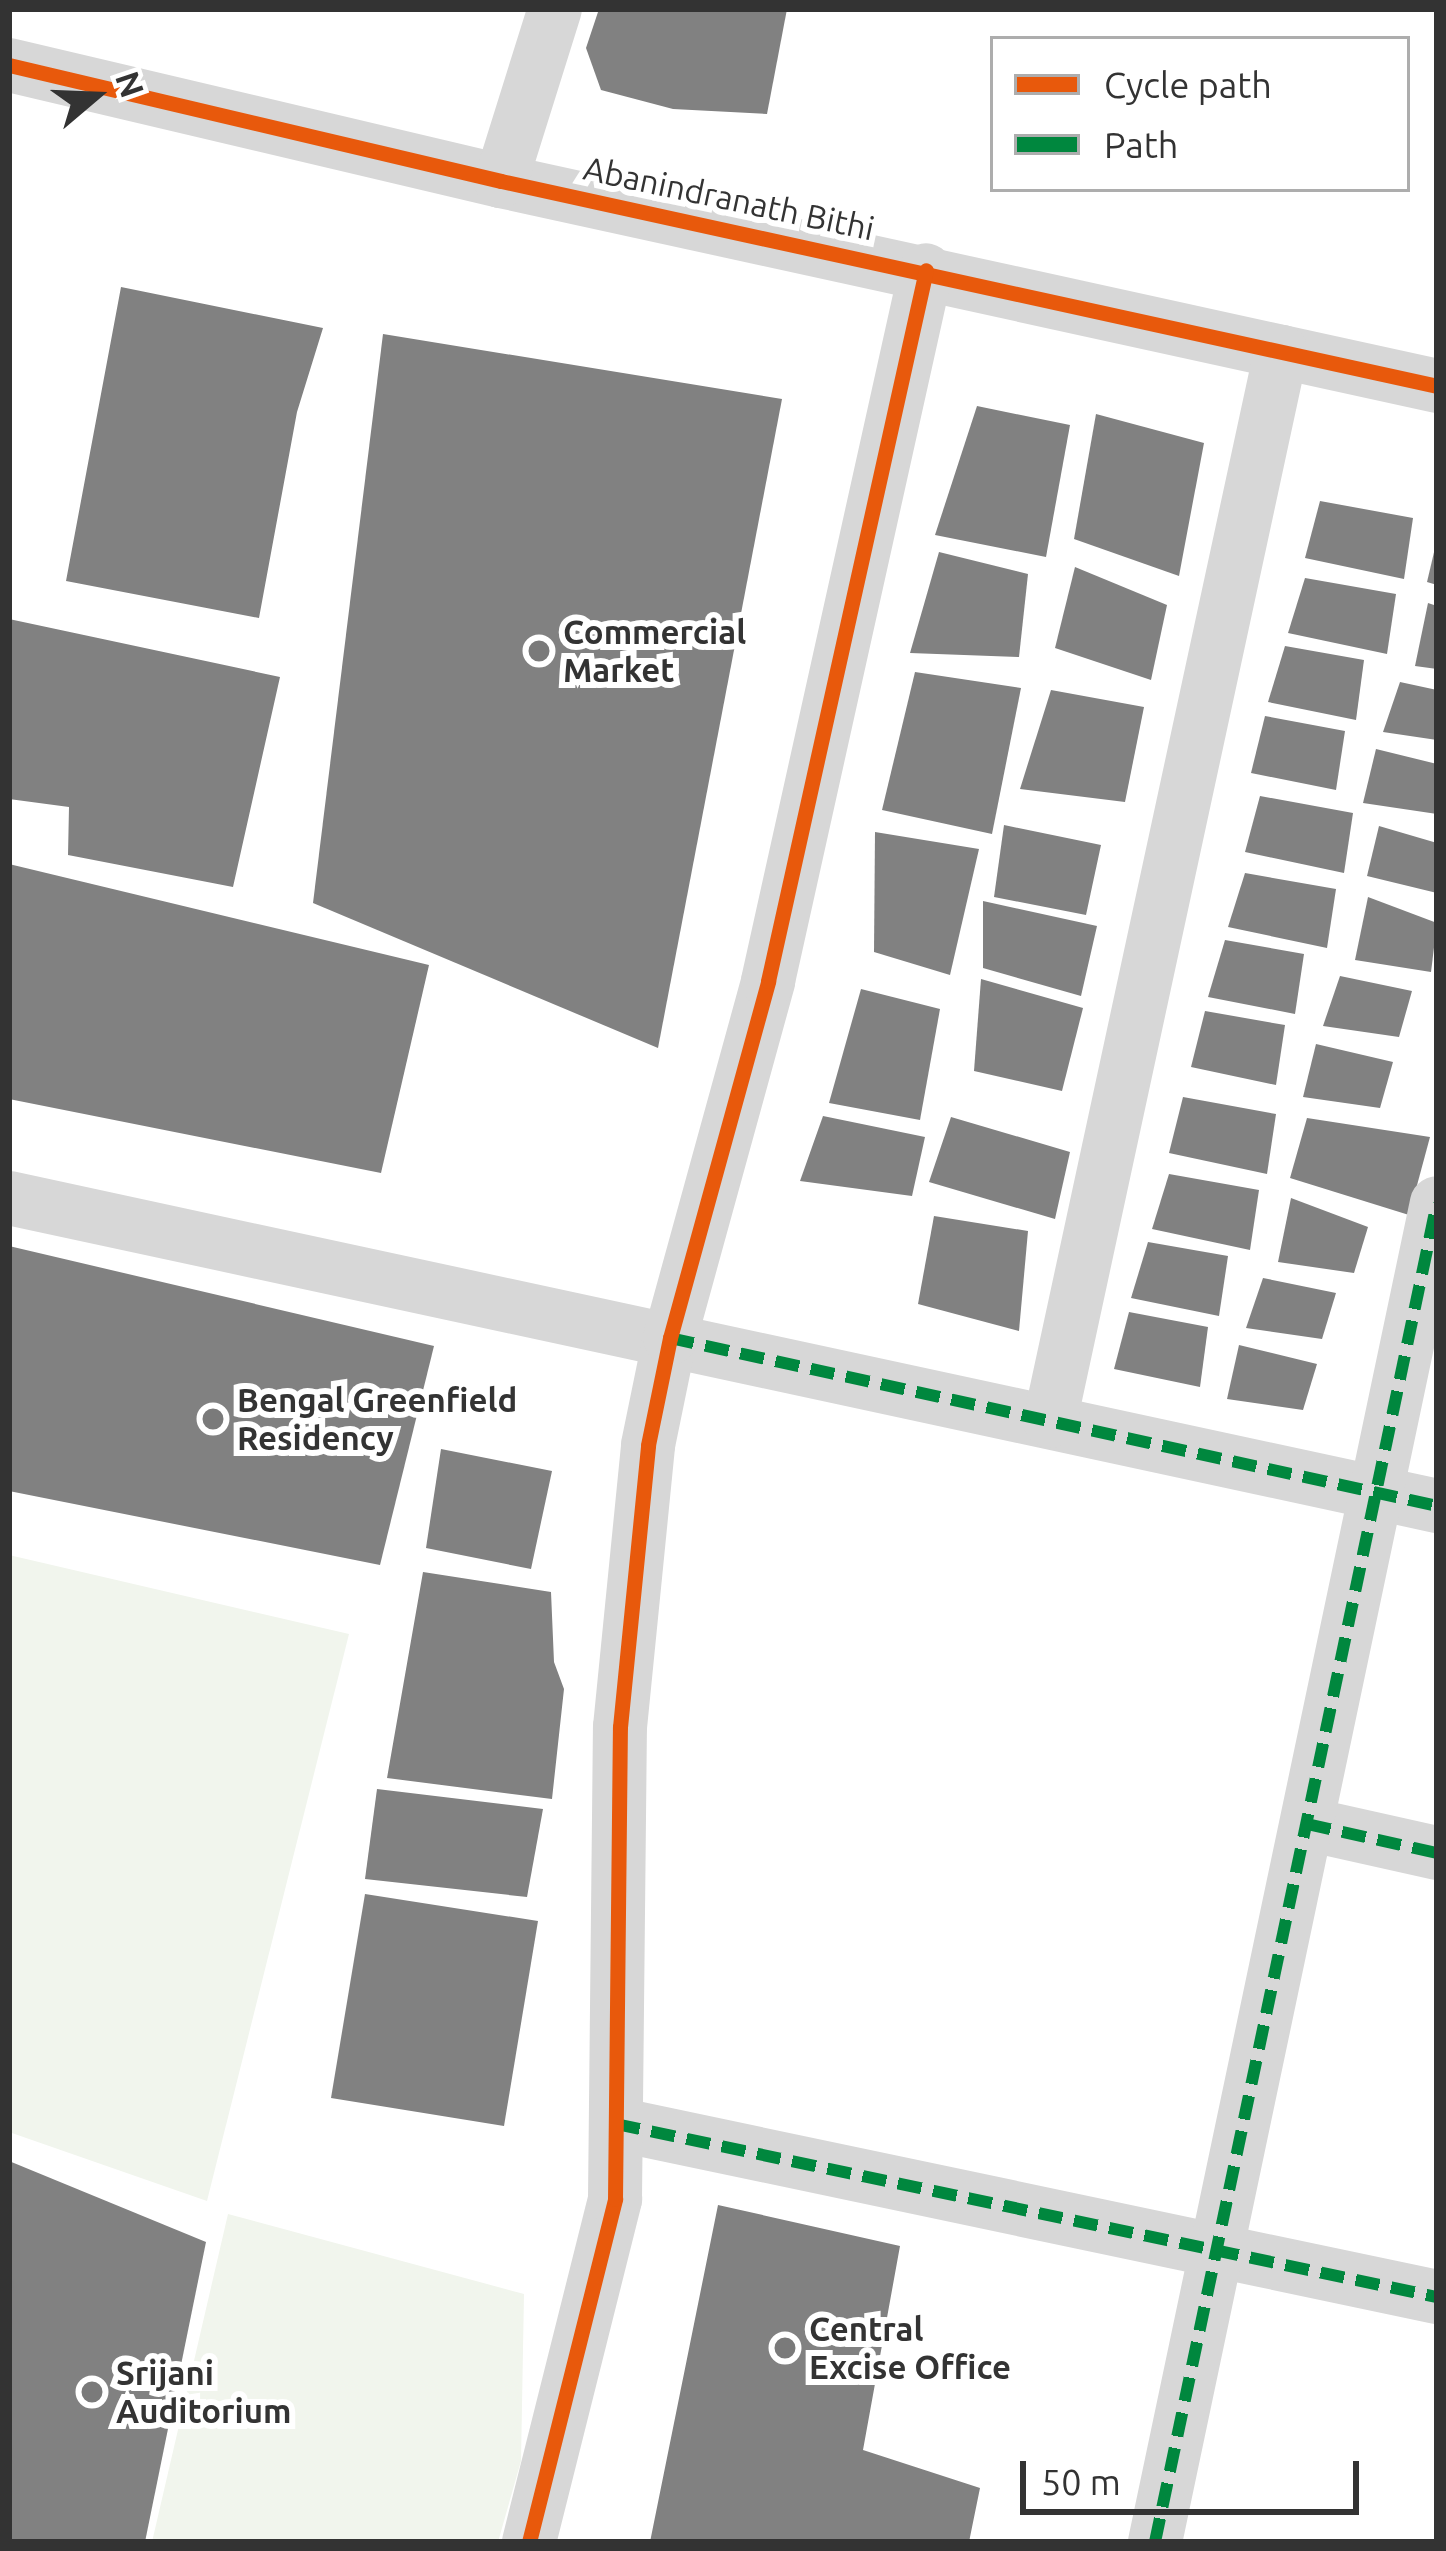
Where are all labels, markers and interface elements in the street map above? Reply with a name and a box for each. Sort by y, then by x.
north arrow [36,36,156,156]
legend [990,36,1410,192]
text: Cycle path [1104,64,1272,105]
text: N [109,66,152,102]
text: Path [1104,124,1178,165]
street label: Abanindranath Bithi [580,148,878,248]
place label: Commercial Market [563,612,746,690]
marker: Commercial Market [526,638,552,664]
place label: Bengal Greenfield Residency [237,1380,517,1458]
marker: Bengal Greenfield Residency [200,1406,226,1432]
place label: Central Excise Office [809,2309,1011,2387]
marker: Central Excise Office [772,2335,798,2361]
place label: Srijani Auditorium [116,2353,292,2431]
marker: Srijani Auditorium [79,2379,105,2405]
scale bar [1026,2437,1365,2511]
text: 50 m [1041,2461,1121,2502]

